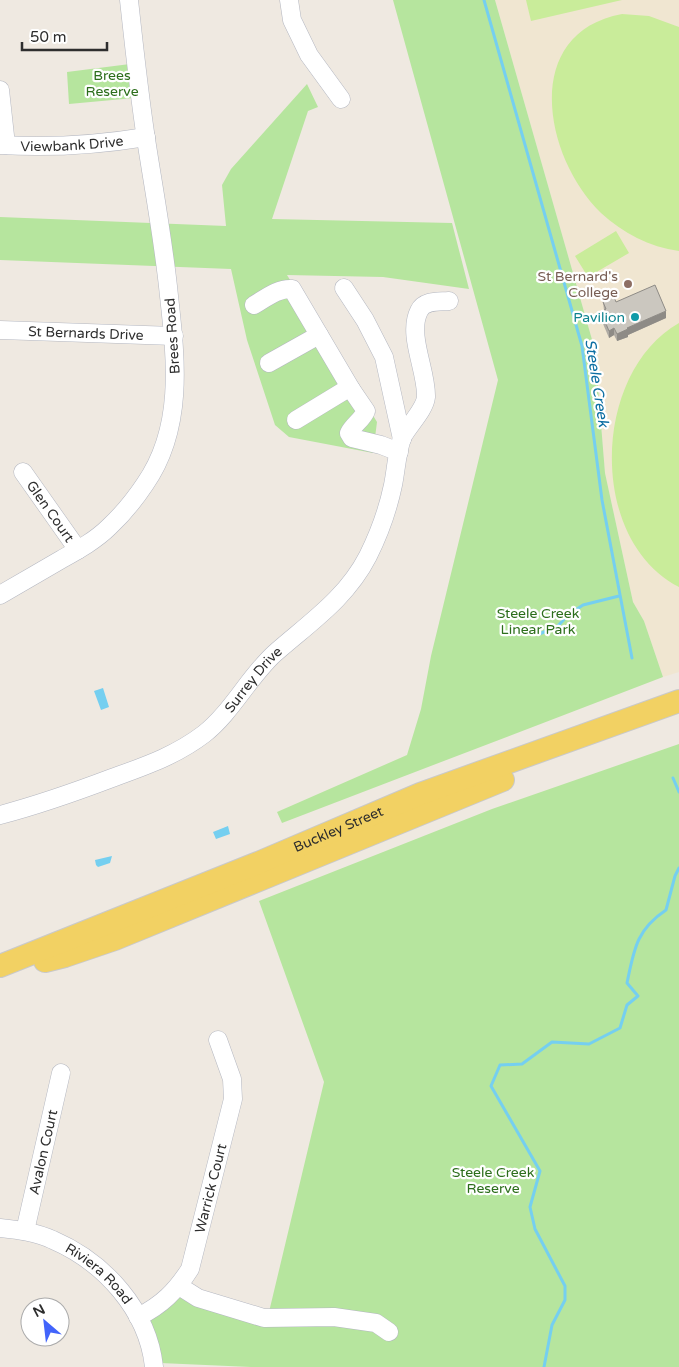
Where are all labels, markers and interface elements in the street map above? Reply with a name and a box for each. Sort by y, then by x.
scale bar [22,20,108,52]
text: 50 m [30,28,67,46]
park label: Brees Reserve [85,67,139,100]
street label: Viewbank Drive [20,132,124,155]
place label: St Bernard's College [538,268,618,301]
marker: St Bernard's College [622,278,634,290]
street label: Brees Road [161,297,184,375]
place label: Pavilion [573,309,625,326]
marker: Pavilion [629,311,641,323]
street label: St Bernards Drive [28,323,144,344]
water label: Steele Creek [581,338,613,430]
street label: Glen Court [23,477,78,546]
park label: Steele Creek Linear Park [497,605,580,638]
street label: Surrey Drive [221,643,286,716]
street label: Buckley Street [291,802,386,856]
street label: Avalon Court [26,1107,62,1196]
street label: Warrick Court [191,1141,231,1235]
park label: Steele Creek Reserve [452,1164,535,1197]
street label: Riviera Road [62,1240,136,1307]
north arrow [20,1297,70,1347]
text: N [30,1301,48,1321]

